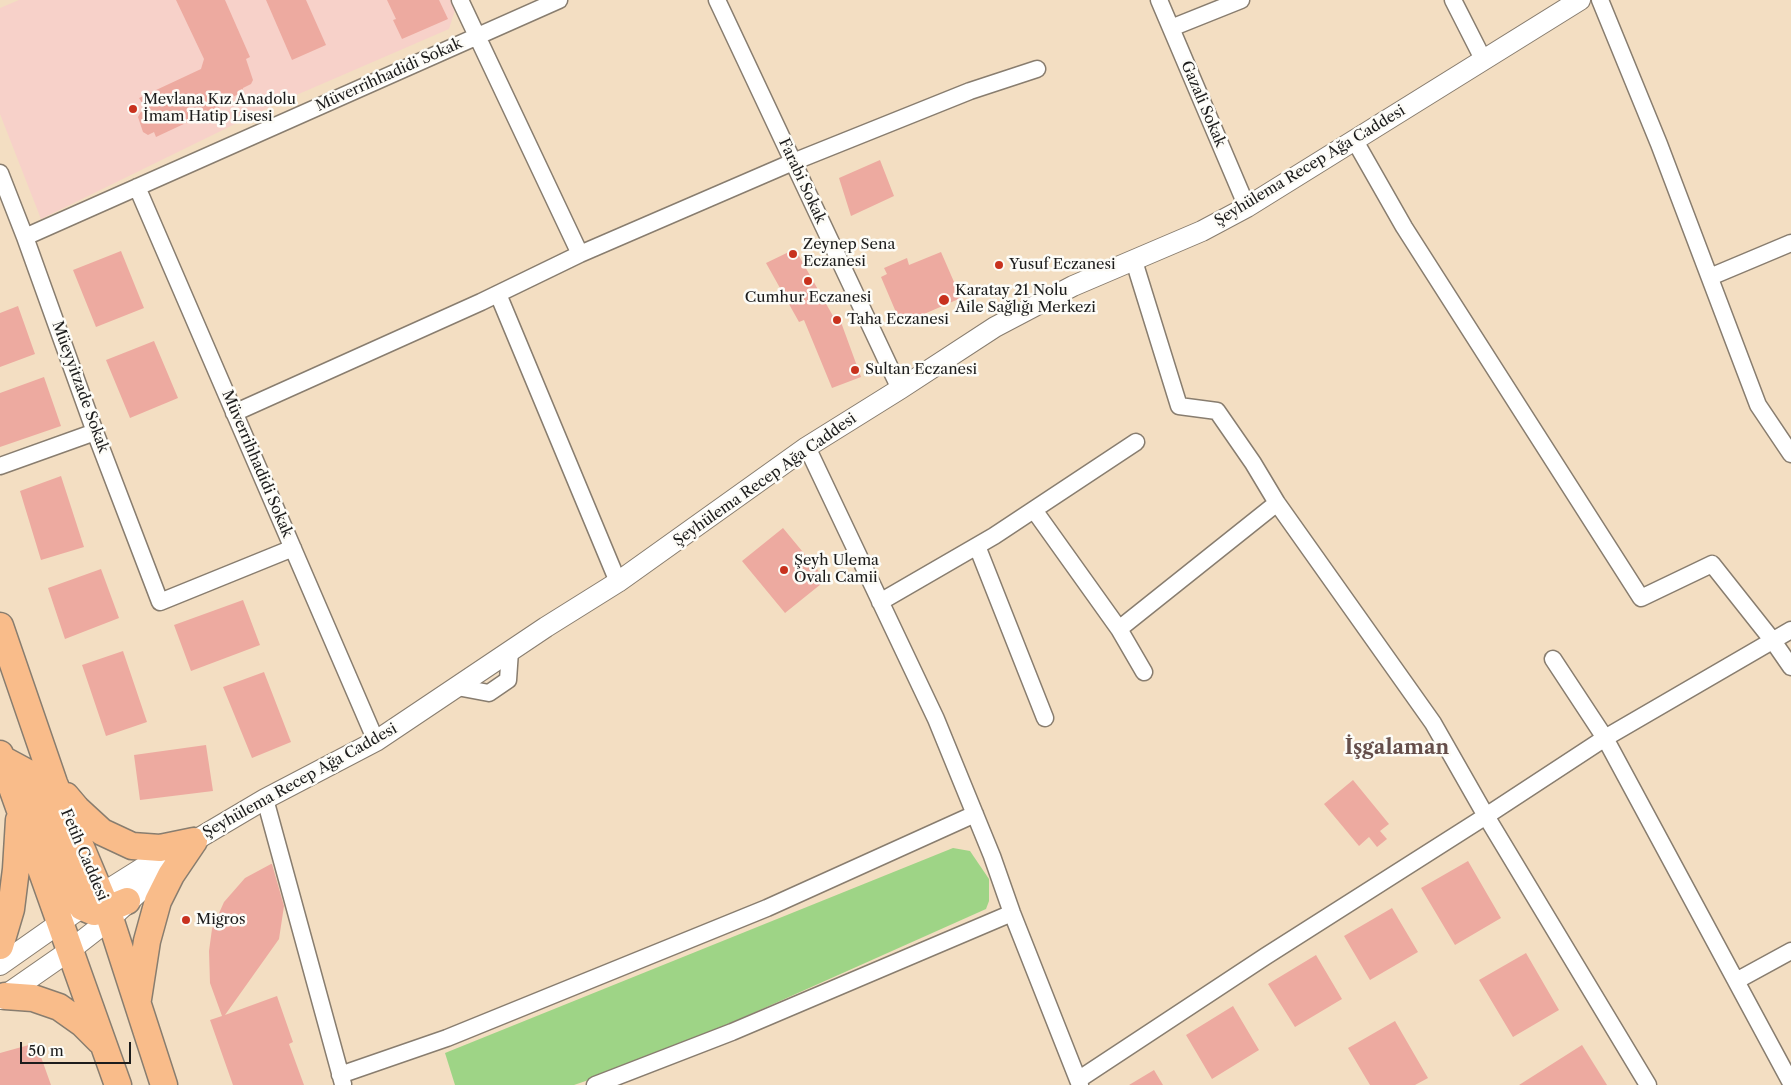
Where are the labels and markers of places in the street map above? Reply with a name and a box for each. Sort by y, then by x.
place label: Mevlana Kız Anadolu İmam Hatip Lisesi [143,91,296,126]
marker: Mevlana Kız Anadolu İmam Hatip Lisesi [127,103,139,115]
place label: Zeynep Sena Eczanesi [803,236,895,271]
marker: Zeynep Sena Eczanesi [787,248,799,260]
place label: Yusuf Eczanesi [1009,256,1116,274]
marker: Yusuf Eczanesi [993,259,1005,271]
marker: Cumhur Eczanesi [802,275,814,287]
place label: Karatay 21 Nolu Aile Sağlığı Merkezi [955,282,1096,317]
place label: Cumhur Eczanesi [745,289,871,307]
marker: Karatay 21 Nolu Aile Sağlığı Merkezi [937,293,951,307]
place label: Taha Eczanesi [847,311,949,329]
marker: Taha Eczanesi [831,314,843,326]
place label: Sultan Eczanesi [865,361,977,379]
marker: Sultan Eczanesi [849,364,861,376]
place label: Şeyh Ulema Ovalı Camii [794,552,879,587]
marker: Şeyh Ulema Ovalı Camii [778,564,790,576]
place label: Migros [196,911,245,929]
marker: Migros [180,914,192,926]

